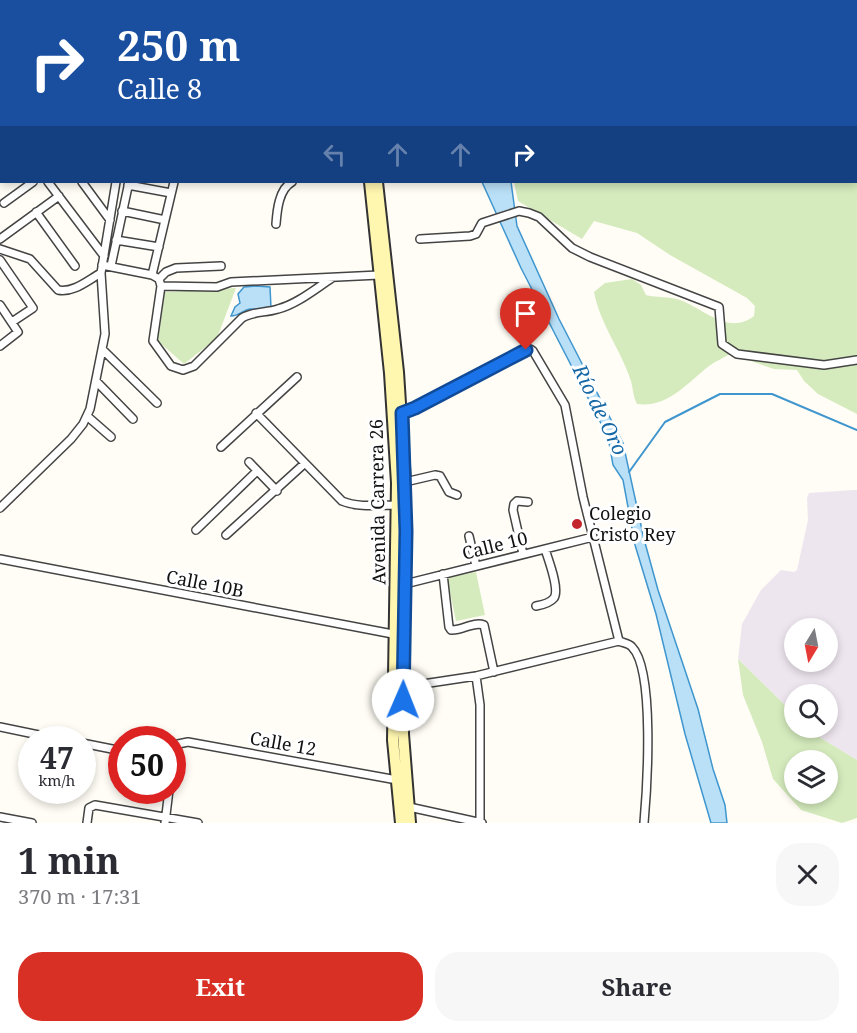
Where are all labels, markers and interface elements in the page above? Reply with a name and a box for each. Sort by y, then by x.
text: 250 m [117,16,241,73]
icon: right [18,24,96,102]
text: Calle 8 [117,70,202,107]
icon: left [318,138,351,171]
icon: ahead [381,138,414,171]
icon: ahead [444,138,477,171]
icon: right [507,138,540,171]
pin [500,288,551,350]
icon: arrive [509,297,542,330]
water label: Río de Oro [566,359,634,460]
street label: Avenida Carrera 26 [364,419,390,585]
place label: Colegio Cristo Rey [589,501,676,546]
marker: Colegio Cristo Rey [570,517,584,531]
street label: Calle 10 [459,525,530,565]
street label: Calle 10B [164,564,246,602]
north arrow [784,618,838,672]
map controls [784,618,838,804]
position arrow [371,668,435,732]
button: search [784,684,838,738]
street label: Calle 12 [248,725,318,761]
speed limit sign: 50 [108,726,186,804]
text: 47 [40,737,74,778]
button: layers [784,750,838,804]
text: km/h [39,770,75,790]
text: 1 min [18,836,120,885]
button: close [776,843,839,906]
text: 370 m · 17:31 [18,883,141,910]
button: Exit [18,952,423,1021]
button: Share [435,952,839,1021]

